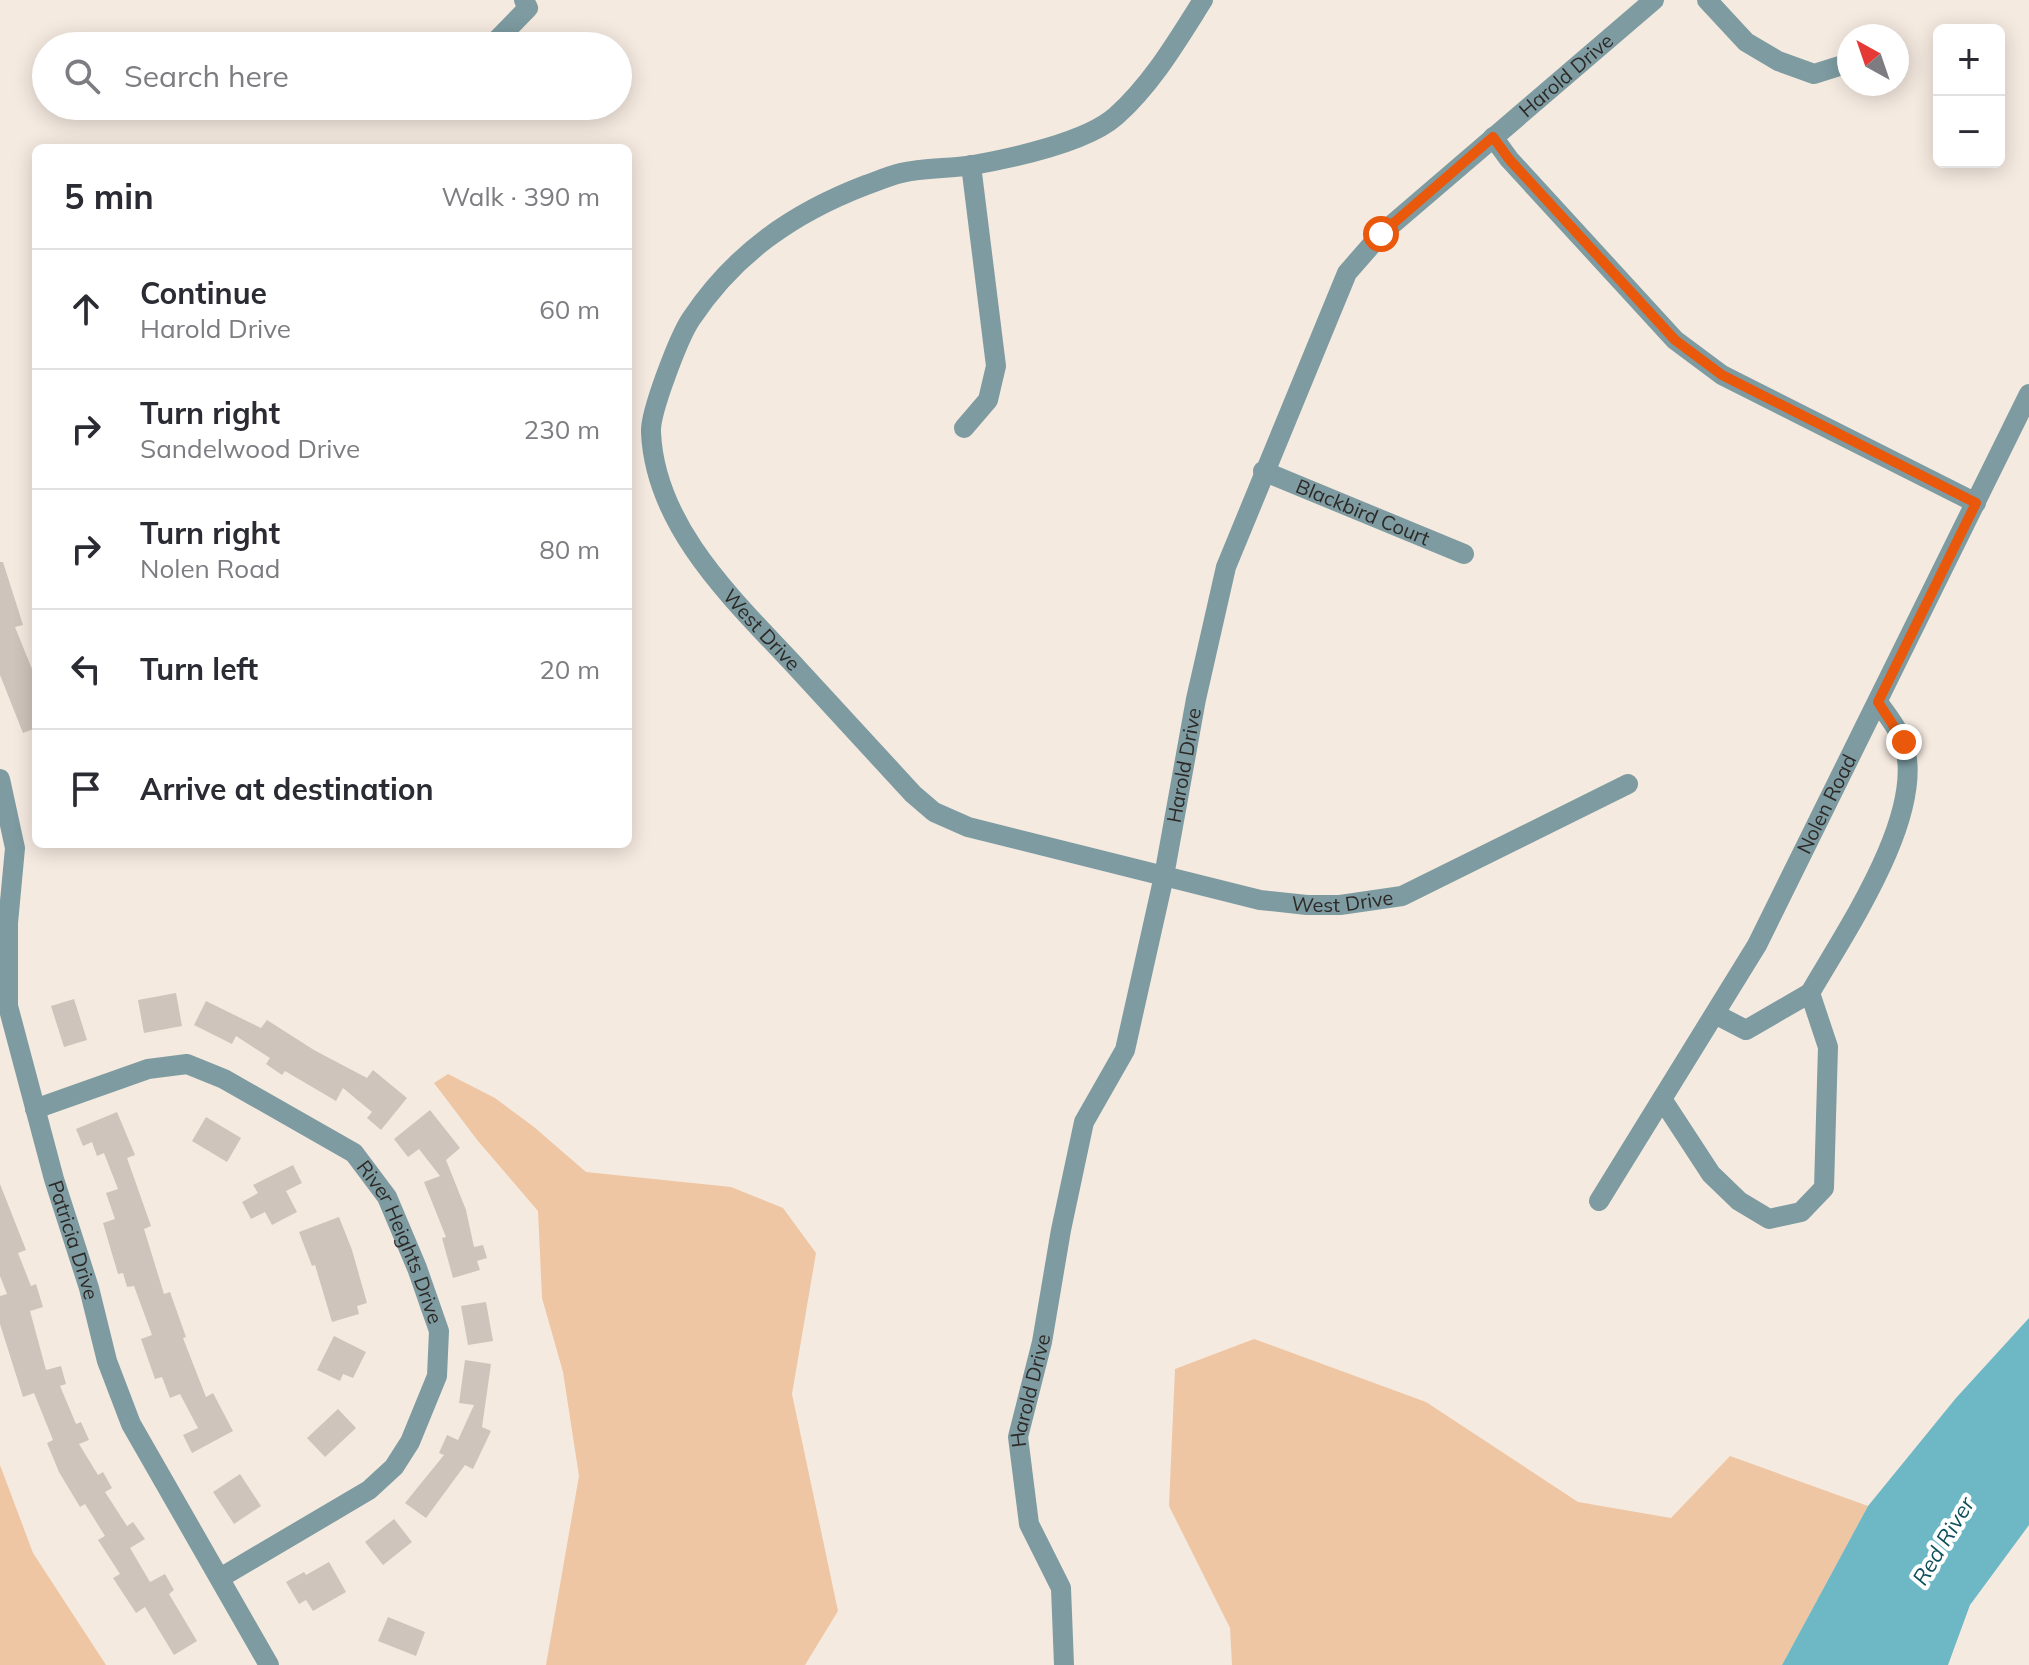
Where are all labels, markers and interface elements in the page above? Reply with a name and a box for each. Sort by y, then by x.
north arrow [1837,24,1909,96]
map controls [1933,24,2005,168]
button: + [1933,24,2005,96]
street label: Harold Drive [1513,28,1618,122]
search box [32,32,632,120]
icon: search [60,54,104,98]
text: Search here [124,57,289,95]
button: − [1933,96,2005,168]
text: 5 min [64,175,154,218]
text: Walk · 390 m [441,180,600,213]
route start [1363,216,1399,252]
text: Continue [140,274,267,312]
icon: ahead [64,287,108,331]
text: 60 m [539,293,600,326]
text: Harold Drive [140,312,291,345]
text: Turn right [140,394,280,432]
icon: right [64,407,108,451]
text: 230 m [524,413,600,446]
text: Sandelwood Drive [140,432,360,465]
street label: Blackbird Court [1292,473,1434,551]
text: Turn right [140,514,280,552]
icon: right [64,527,108,571]
text: 80 m [539,533,600,566]
text: Nolen Road [140,552,280,585]
street label: West Drive [718,584,806,676]
icon: left [64,647,108,691]
text: Turn left [140,650,258,688]
text: 20 m [539,653,600,686]
street label: Harold Drive [1161,706,1206,825]
route end [1886,724,1922,760]
street label: Nolen Road [1791,750,1861,858]
icon: arrive [64,767,108,811]
text: Arrive at destination [140,770,434,808]
street label: West Drive [1290,884,1395,918]
street label: River Heights Drive [352,1155,448,1327]
street label: Patricia Drive [43,1177,104,1302]
street label: Harold Drive [1004,1332,1055,1449]
water label: Red River [1906,1491,1981,1590]

